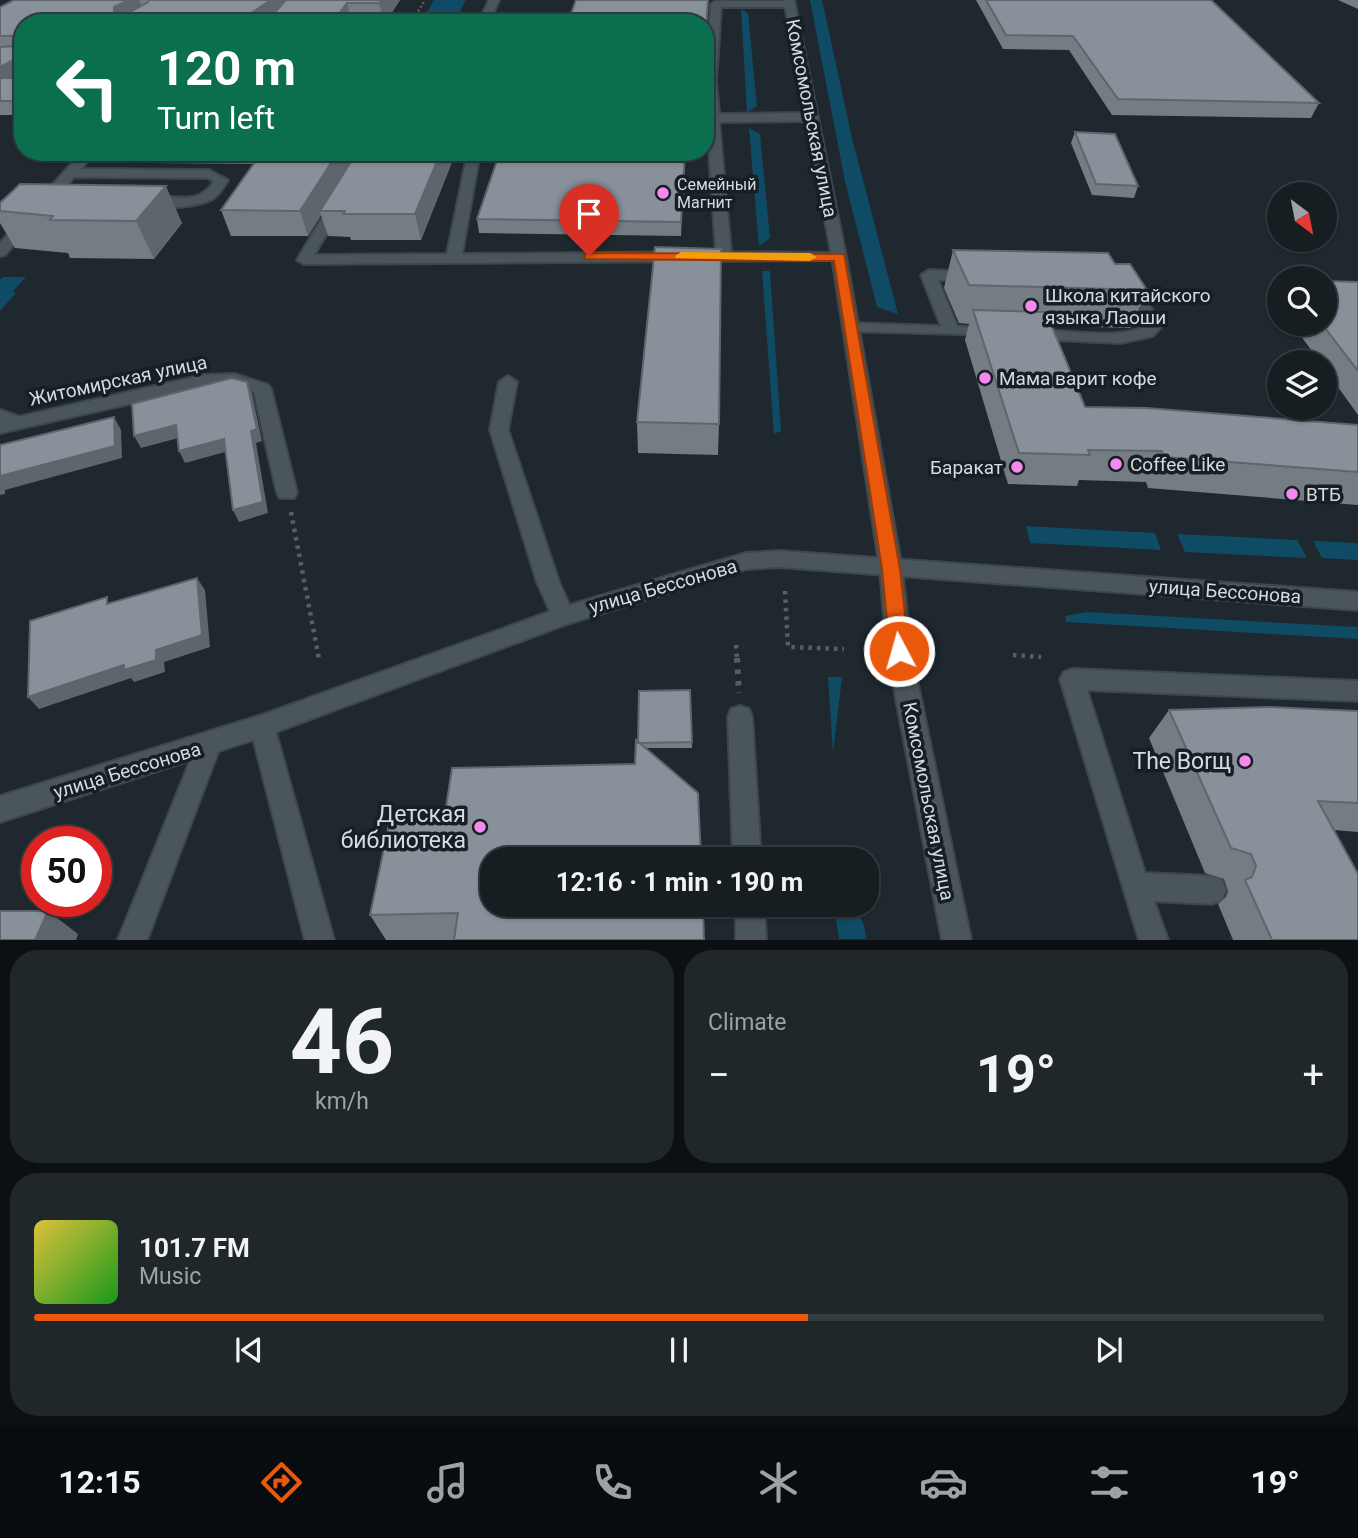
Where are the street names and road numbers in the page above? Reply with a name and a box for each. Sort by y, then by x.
street label: Комсомольская улица [781,17,842,219]
street label: Житомирская улица [27,350,209,411]
street label: улица Бессонова [587,554,740,619]
street label: улица Бессонова [1148,575,1302,608]
street label: Комсомольская улица [898,700,959,902]
street label: улица Бессонова [51,737,203,804]

